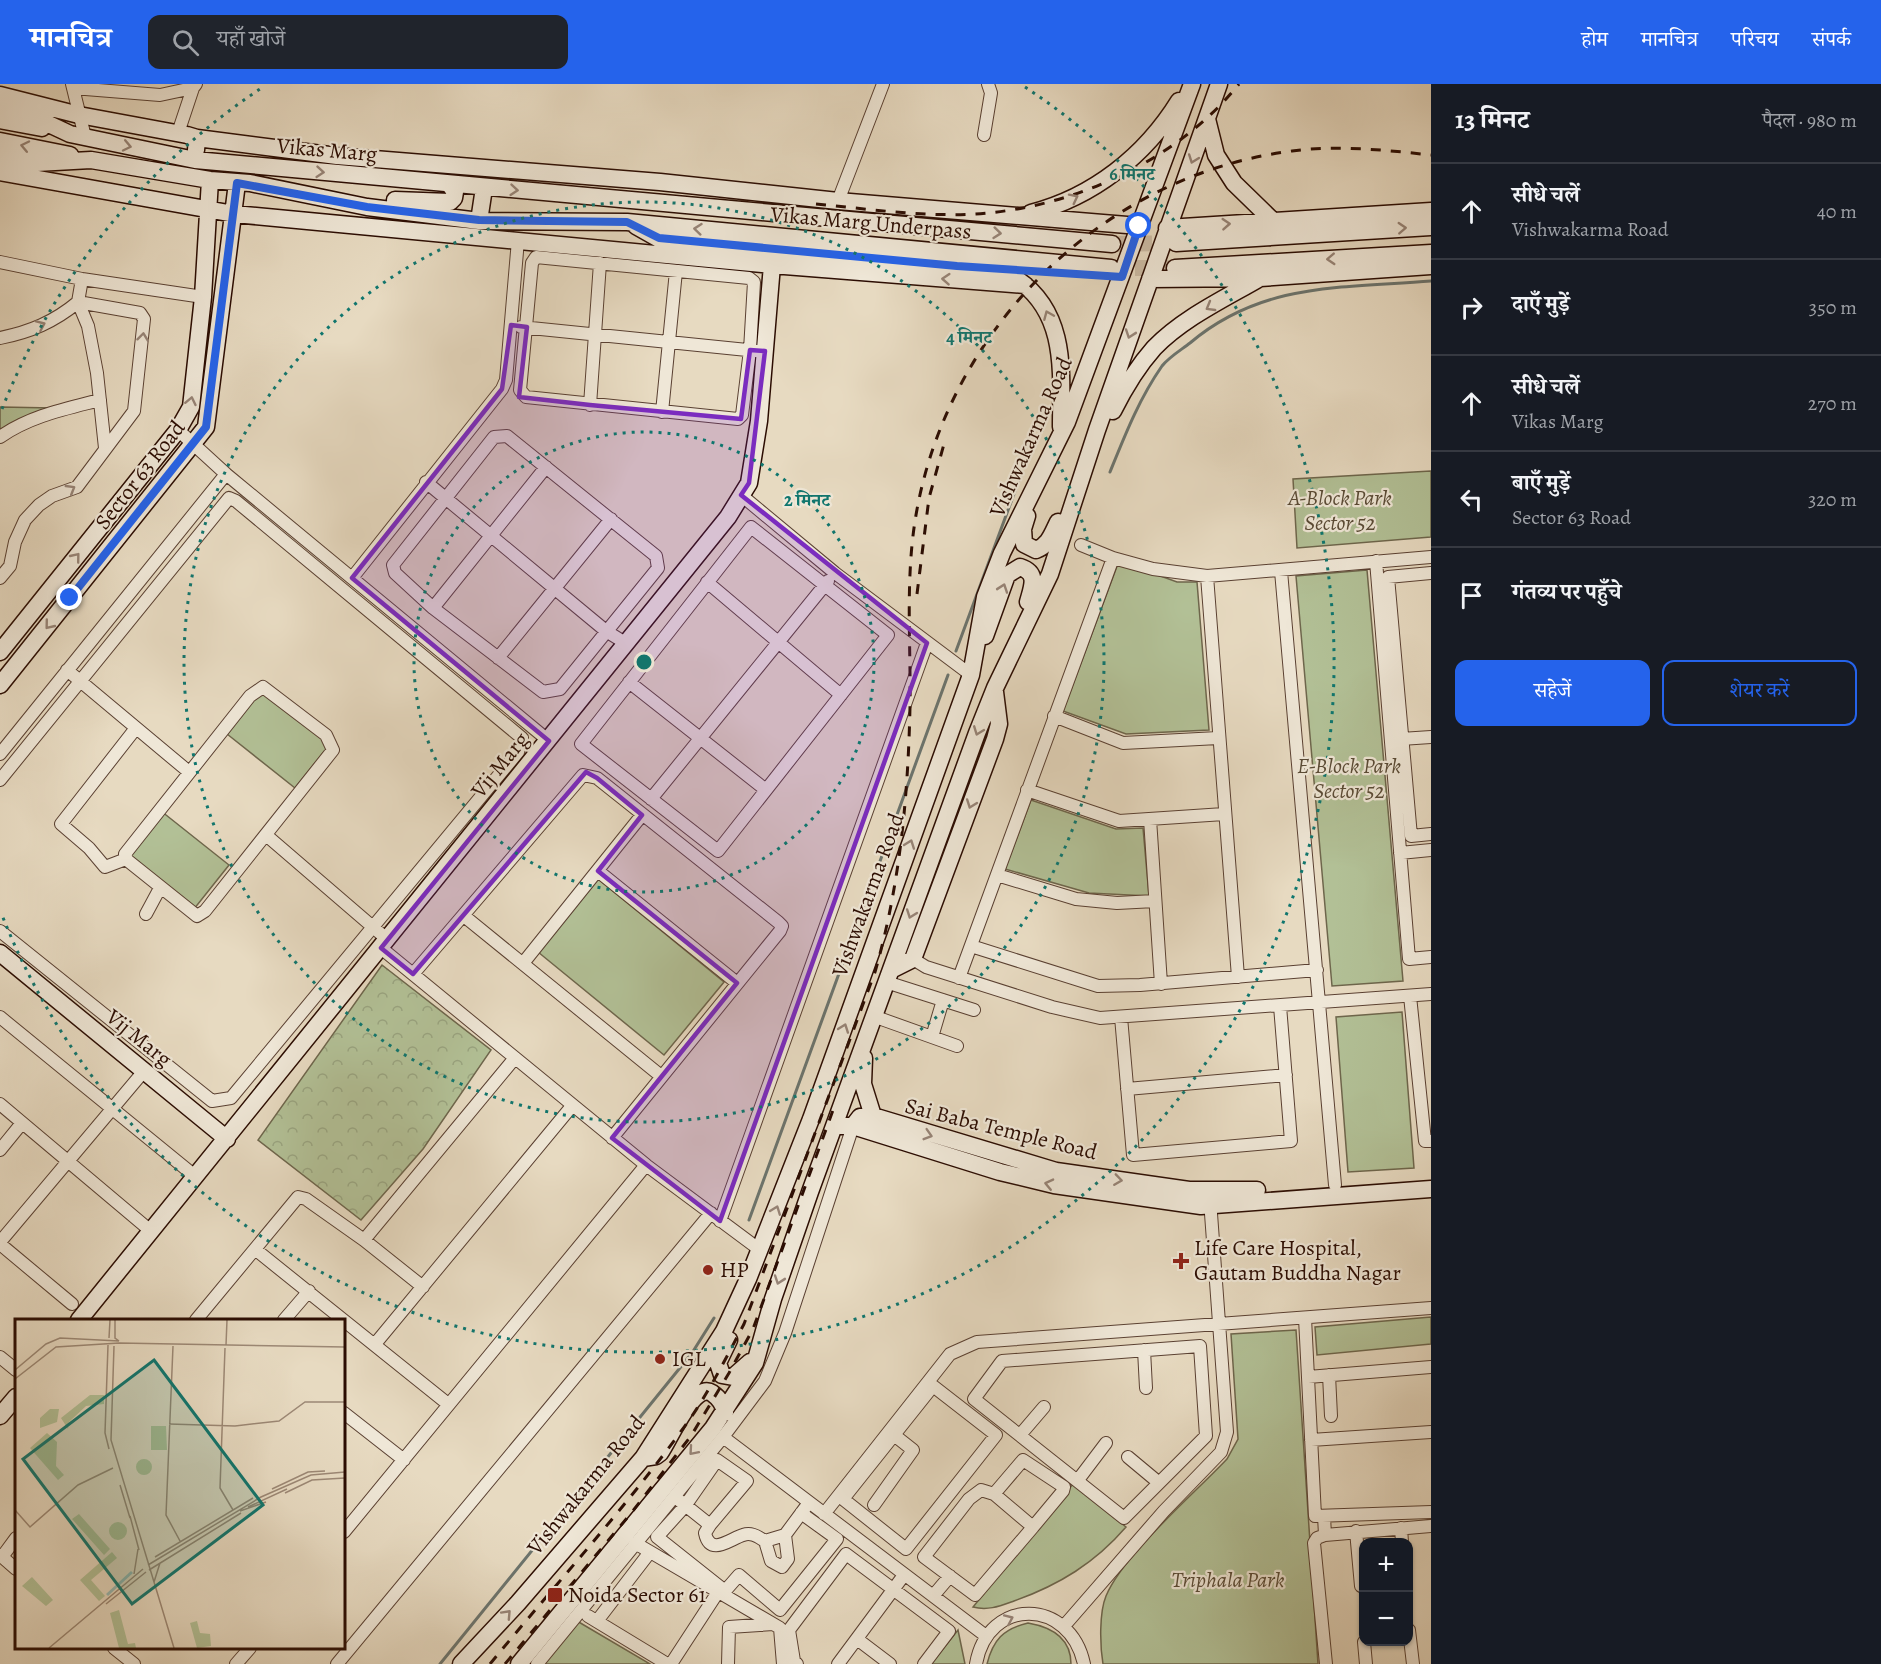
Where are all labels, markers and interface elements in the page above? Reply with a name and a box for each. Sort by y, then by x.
search box [148,15,568,69]
text: मानचित्र [30,19,112,57]
text: यहाँ खोजें [217,24,285,54]
text: होम [1581,25,1608,53]
text: मानचित्र [1641,25,1698,53]
text: परिचय [1731,25,1779,53]
text: संपर्क [1812,25,1851,53]
icon: search [169,26,202,59]
text: 13 मिनट [1455,102,1529,137]
text: पैदल · 980 m [1762,107,1857,134]
street label: Vikas Marg [274,131,379,169]
one-way arrow [122,139,132,152]
one-way arrow [20,140,30,153]
one-way arrow [1187,153,1200,164]
text: 6 मिनट [1109,162,1156,186]
one-way arrow [316,165,325,178]
text: सीधे चलें [1512,180,1580,210]
one-way arrow [510,183,519,196]
one-way arrow [1067,193,1078,205]
icon: ahead [1455,195,1488,228]
text: 40 m [1817,198,1857,225]
street label: Vikas Marg Underpass [768,199,973,247]
route start [1125,212,1151,238]
text: Vishwakarma Road [1512,216,1669,243]
one-way arrow [1221,218,1230,231]
one-way arrow [1398,222,1407,235]
one-way arrow [693,223,702,236]
one-way arrow [993,226,1002,239]
one-way arrow [1326,252,1335,265]
one-way arrow [942,272,951,285]
text: दाएँ मुड़ें [1512,289,1570,319]
icon: right [1455,291,1488,324]
text: 350 m [1809,294,1857,321]
one-way arrow [1206,300,1216,311]
one-way arrow [1043,310,1055,321]
one-way arrow [35,321,46,333]
text: 4 मिनट [946,325,993,349]
one-way arrow [1125,328,1138,339]
one-way arrow [136,332,149,341]
street label: Vishwakarma Road [982,352,1080,523]
text: सीधे चलें [1512,372,1580,402]
icon: ahead [1455,387,1488,420]
text: 270 m [1808,390,1857,417]
one-way arrow [184,396,197,406]
text: Vikas Marg [1512,408,1604,435]
street label: Sector 63 Road [88,414,192,536]
text: बाएँ मुड़ें [1512,468,1570,498]
park label: A-Block Park Sector 52 [1287,483,1392,538]
icon: left [1455,483,1488,516]
one-way arrow [65,485,75,496]
text: 320 m [1808,486,1857,513]
text: 2 मिनट [784,488,831,512]
text: Sector 63 Road [1512,504,1631,531]
one-way arrow [68,553,79,564]
text: गंतव्य पर पहुँचे [1512,577,1621,607]
icon: arrive [1455,579,1488,612]
one-way arrow [995,583,1008,594]
route end [56,584,82,610]
one-way arrow [45,618,56,629]
centre of rings [634,652,654,672]
button: सहेजें [1455,660,1650,726]
button: शेयर करें [1662,660,1857,726]
one-way arrow [973,725,985,736]
street label: Vij Marg [464,726,536,805]
park label: E-Block Park Sector 52 [1297,751,1401,806]
one-way arrow [965,798,978,809]
street label: Vishwakarma Road [824,809,912,982]
one-way arrow [903,839,916,850]
one-way arrow [905,909,918,919]
street label: Vij Marg [99,1002,178,1074]
one-way arrow [836,1023,849,1033]
street label: Sai Baba Temple Road [902,1091,1100,1167]
one-way arrow [922,1128,933,1140]
one-way arrow [1113,1174,1122,1186]
one-way arrow [1044,1178,1054,1191]
one-way arrow [769,1205,781,1216]
place label: Life Care Hospital, Gautam Buddha Nagar [1194,1233,1401,1288]
marker: Life Care Hospital, Gautam Buddha Nagar [1172,1252,1190,1270]
place label: HP [720,1255,749,1285]
marker: HP [701,1263,715,1277]
one-way arrow [774,1274,787,1285]
inset map [15,1319,345,1649]
place label: IGL [672,1344,707,1374]
marker: IGL [653,1352,667,1366]
street label: Vishwakarma Road [520,1408,652,1562]
one-way arrow [689,1444,700,1455]
map controls [1359,1538,1413,1646]
button: + [1359,1538,1413,1592]
park label: Triphala Park [1172,1565,1285,1595]
place label: Noida Sector 61 [568,1580,706,1610]
marker: Noida Sector 61 [546,1586,564,1604]
button: − [1359,1592,1413,1646]
one-way arrow [500,1611,511,1621]
one-way arrow [1002,1615,1013,1627]

